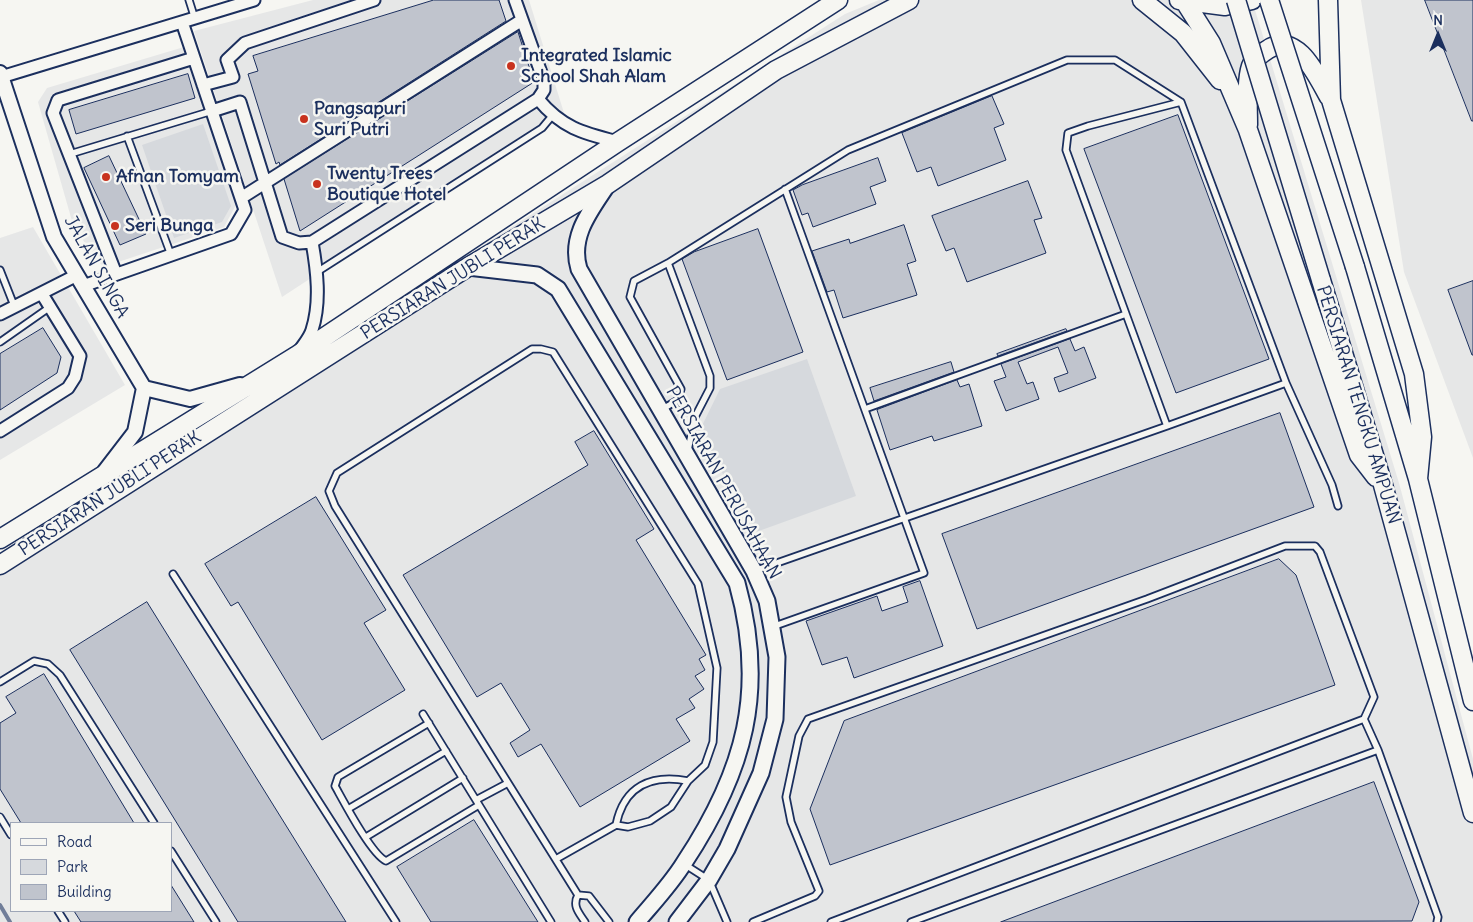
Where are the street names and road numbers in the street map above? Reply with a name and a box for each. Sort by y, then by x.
street label: JALAN SINGA [59,212,133,322]
street label: PERSIARAN JUBLI PERAK [357,213,549,345]
street label: PERSIARAN TENGKU AMPUAN [1311,283,1405,527]
street label: PERSIARAN PERUSAHAAN [661,383,785,583]
street label: PERSIARAN JUBLI PERAK [15,427,205,561]

